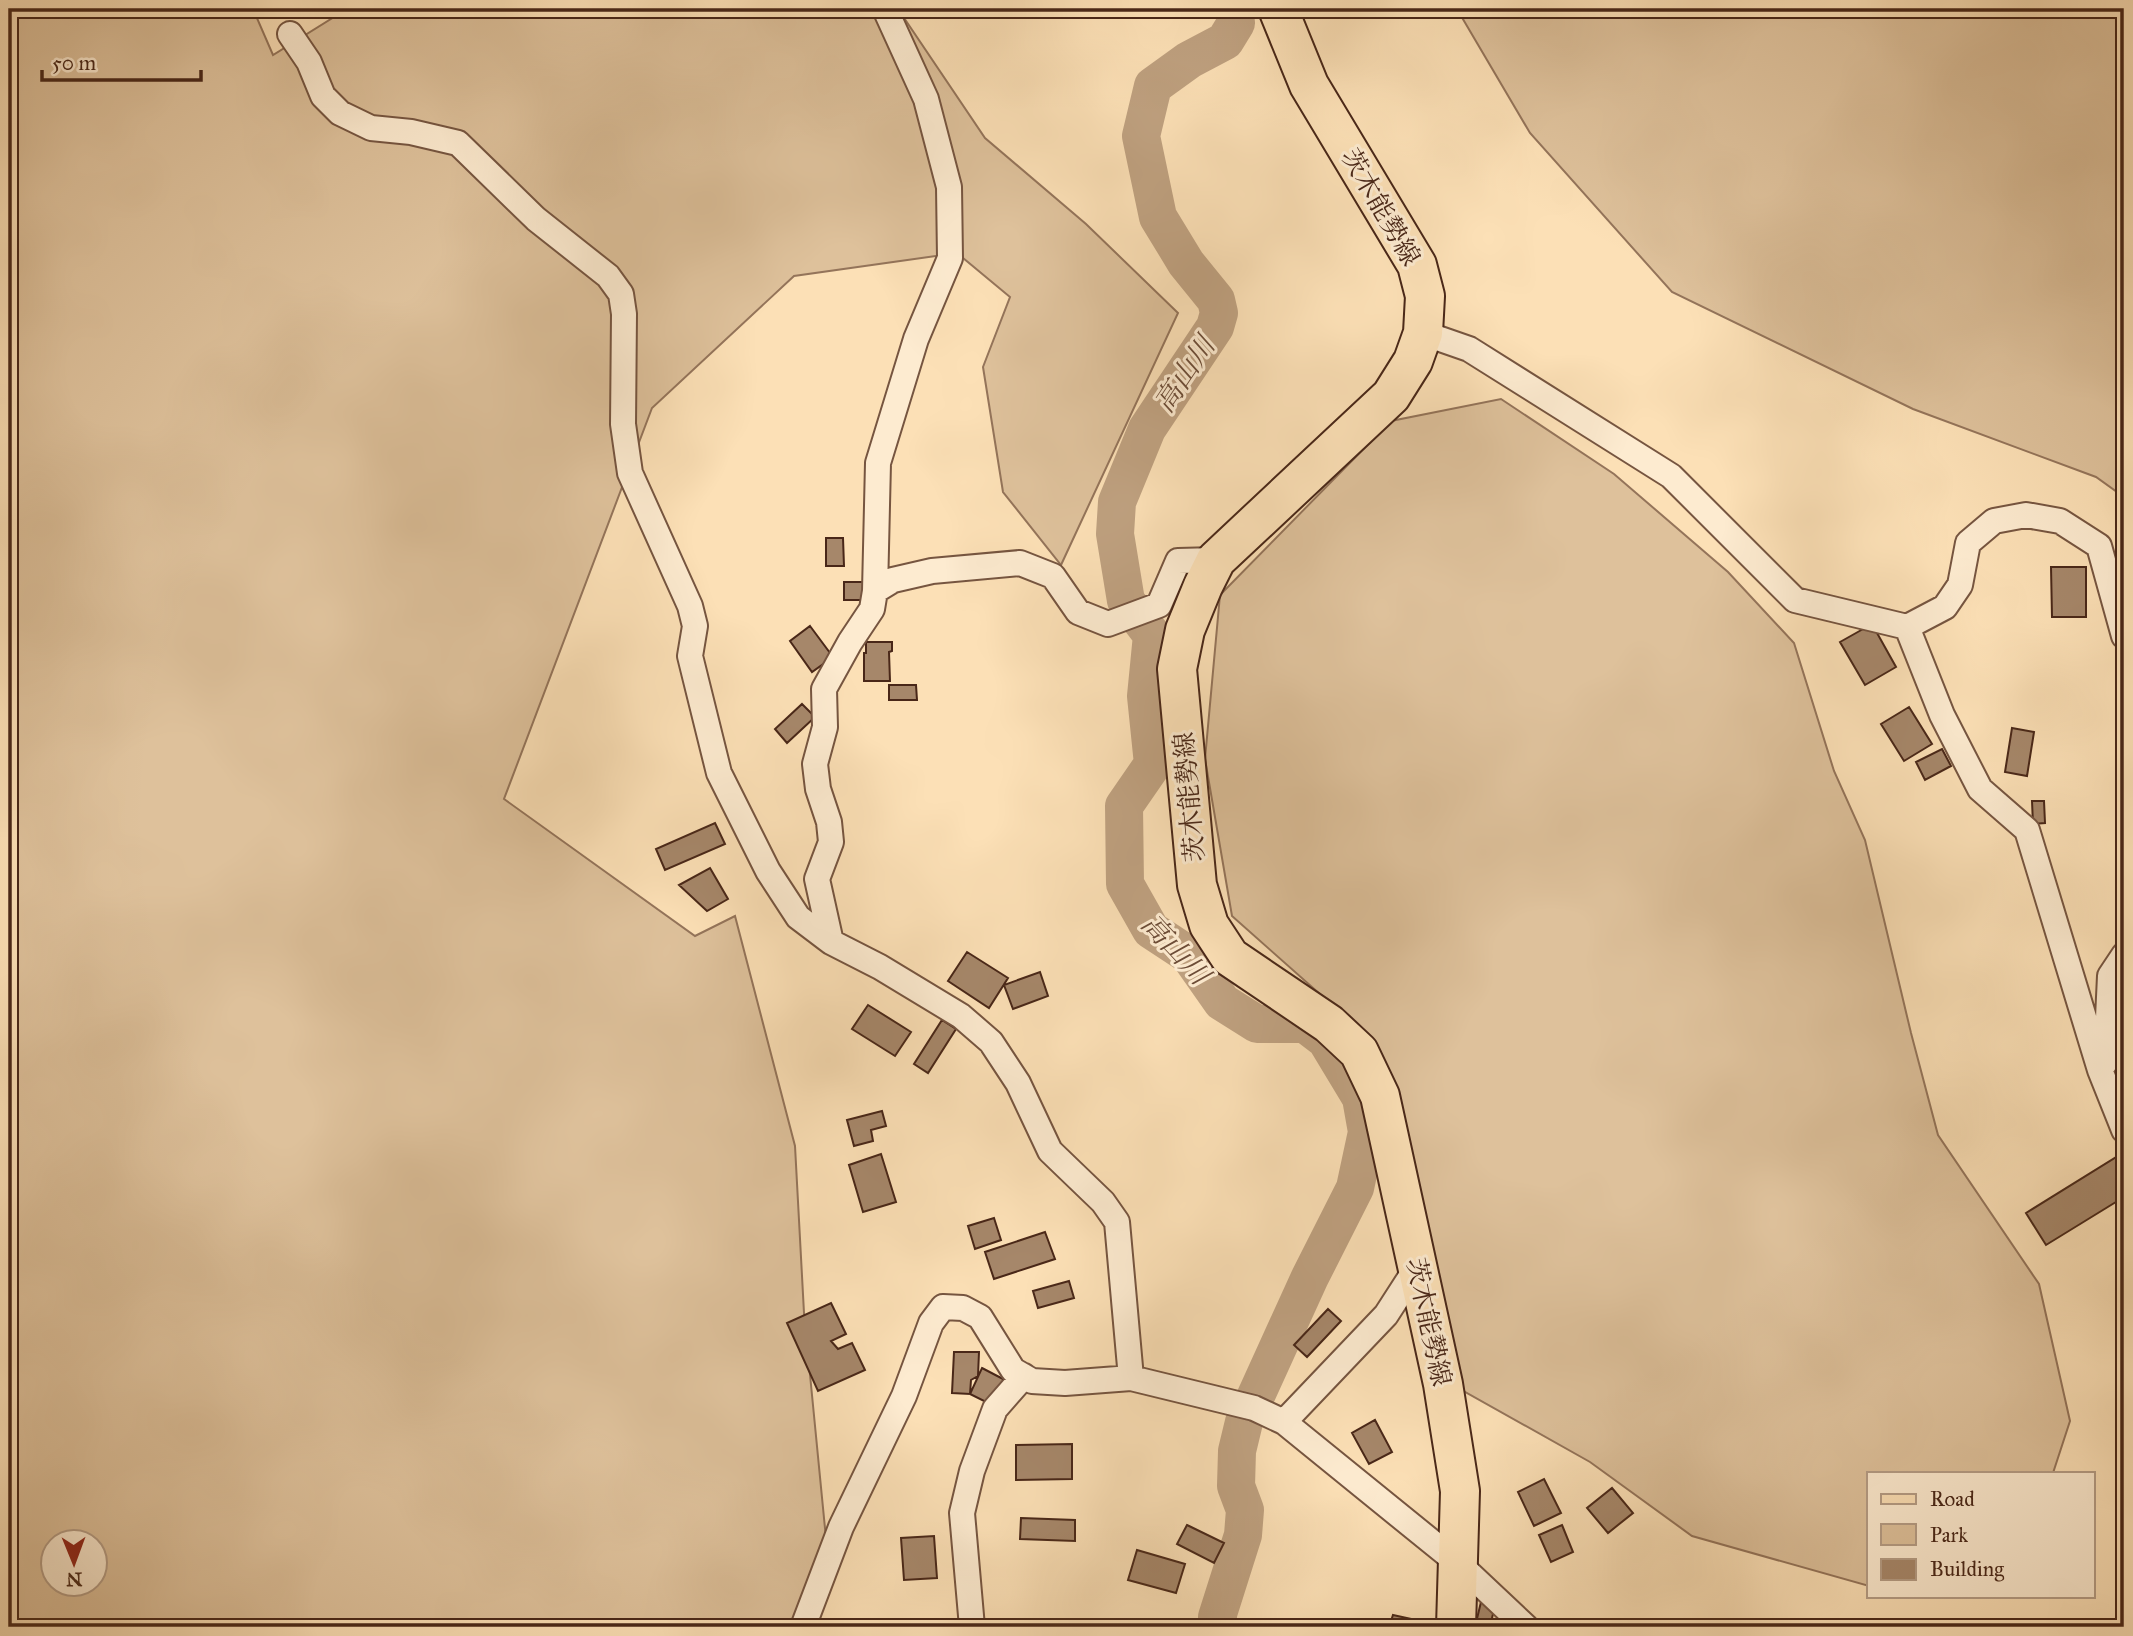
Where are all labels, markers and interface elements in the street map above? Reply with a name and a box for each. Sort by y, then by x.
scale bar [42,38,201,82]
text: 50 m [52,50,97,76]
street label: 茨木能勢線 [1335,143,1427,271]
water label: 高山川 [1146,327,1224,419]
street label: 茨木能勢線 [1167,731,1211,863]
water label: 高山川 [1134,907,1219,994]
street label: 茨木能勢線 [1400,1255,1458,1389]
legend [1867,1472,2094,1598]
text: Road [1930,1486,1975,1512]
text: Park [1930,1522,1968,1548]
north arrow [38,1528,108,1598]
text: Building [1930,1556,2004,1582]
text: N [66,1568,83,1591]

